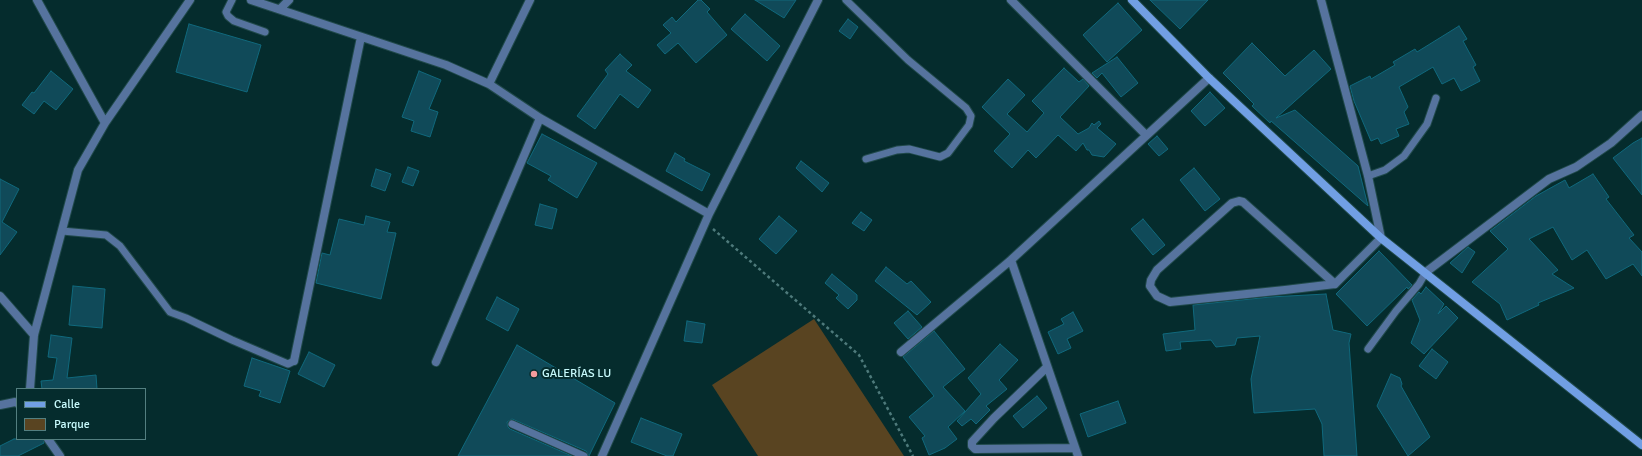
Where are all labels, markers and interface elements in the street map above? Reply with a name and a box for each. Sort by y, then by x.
place label: GALERÍAS LU [542,367,611,381]
marker: GALERÍAS LU [529,369,539,379]
legend [16,388,146,440]
text: Calle [54,397,80,412]
text: Parque [54,417,90,432]

